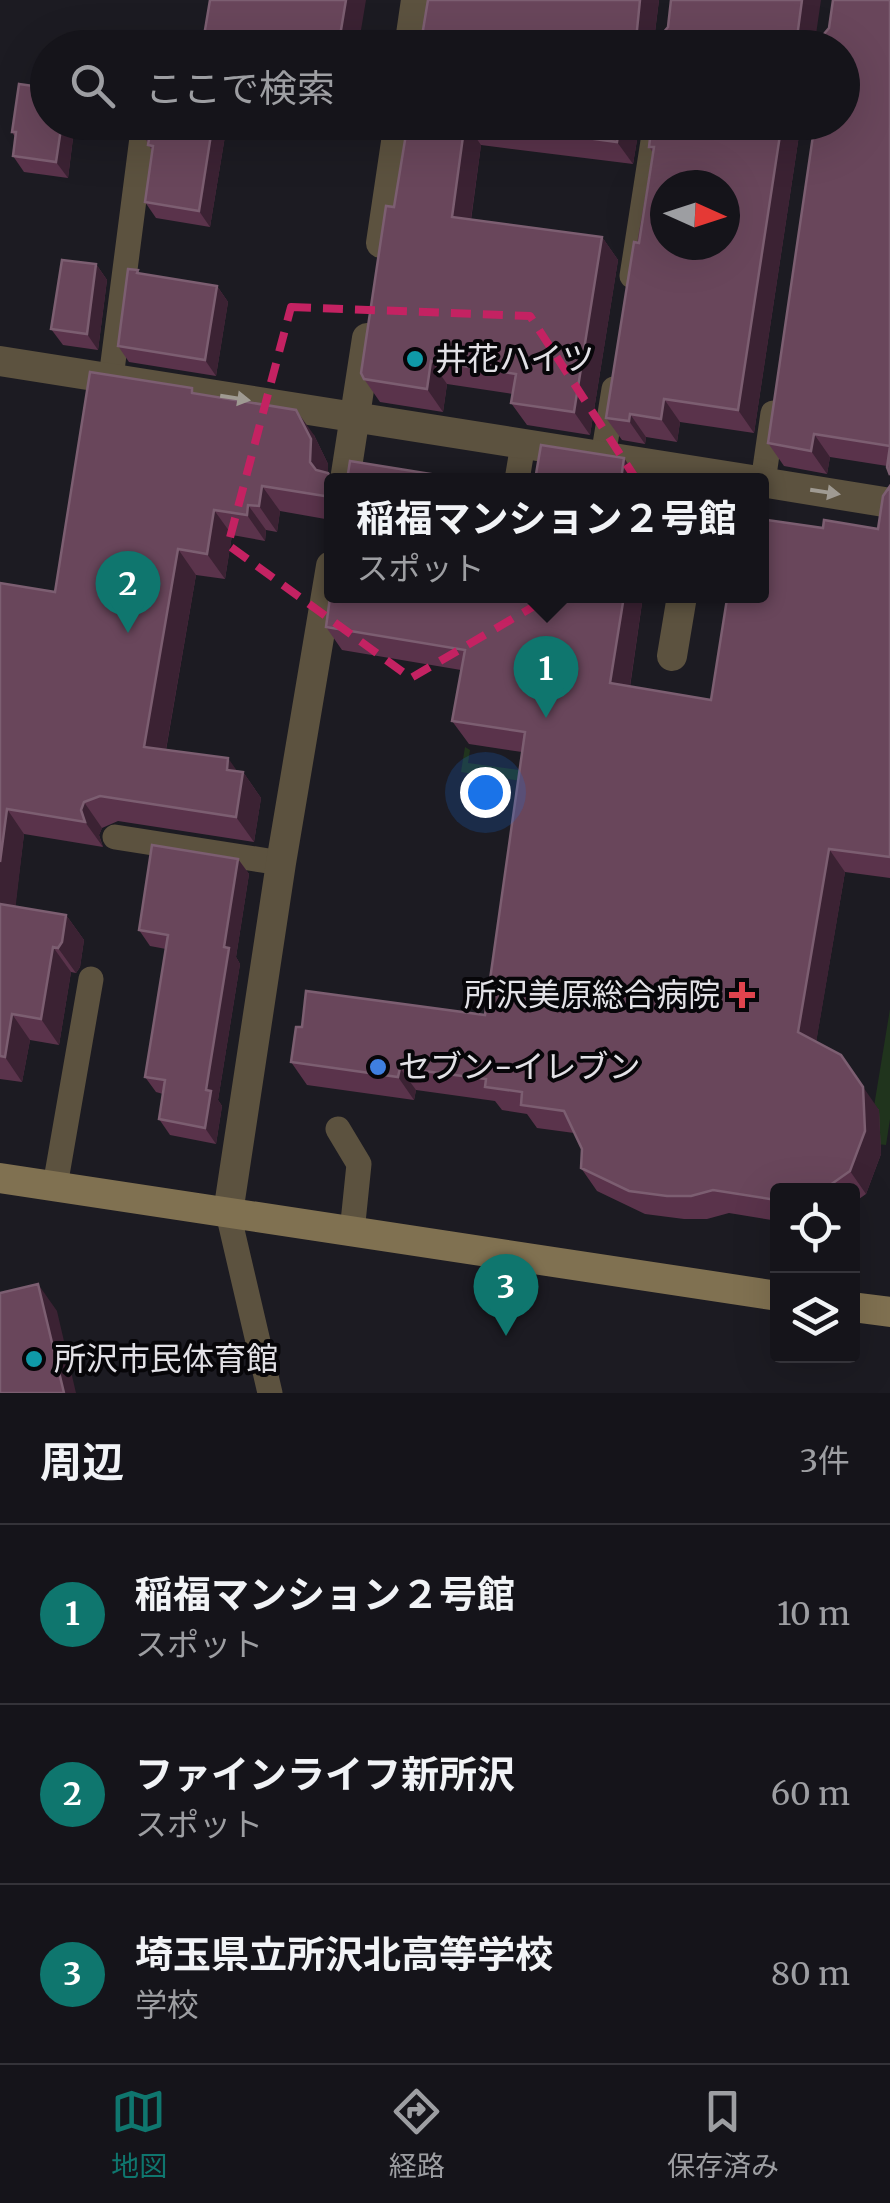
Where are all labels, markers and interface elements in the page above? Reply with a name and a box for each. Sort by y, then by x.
search box [30,30,860,140]
icon: search [65,58,120,113]
text: ここで検索 [145,65,335,112]
north arrow [650,170,740,260]
place label: 井花ハイツ [435,339,594,379]
marker: 井花ハイツ [404,348,426,370]
one-way arrow [219,391,251,407]
popup [324,473,769,603]
one-way arrow [810,485,842,501]
text: 稲福マンション２号館 [356,495,737,542]
text: スポット [356,549,485,589]
pin: 2 [96,550,160,633]
pin: 1 [514,636,578,718]
your location [460,767,511,818]
place label: 所沢美原総合病院 [464,975,720,1015]
marker: 所沢美原総合病院 [729,982,755,1008]
place label: セブン-イレブン [398,1047,641,1087]
marker: セブン-イレブン [367,1056,389,1078]
map controls [770,1183,860,1363]
button: locate [770,1183,860,1273]
pin: 3 [474,1254,538,1336]
button: layers [770,1273,860,1363]
place label: 所沢市民体育館 [54,1339,278,1379]
marker: 所沢市民体育館 [23,1348,45,1370]
text: 周辺 [40,1436,124,1488]
text: 3件 [800,1441,850,1481]
text: 稲福マンション２号館 [135,1571,515,1618]
text: 1 [65,1594,80,1634]
text: 10 m [777,1594,850,1634]
text: スポット [135,1625,263,1665]
text: ファインライフ新所沢 [135,1751,515,1798]
text: 2 [63,1774,82,1814]
text: 60 m [771,1774,850,1814]
text: スポット [135,1805,263,1845]
text: 埼玉県立所沢北高等学校 [135,1931,553,1978]
text: 3 [63,1954,82,1994]
text: 80 m [771,1954,850,1994]
text: 学校 [135,1985,199,2025]
tab: 地図 [111,2084,167,2184]
tab: 経路 [389,2084,445,2184]
tab: 保存済み [667,2084,779,2184]

